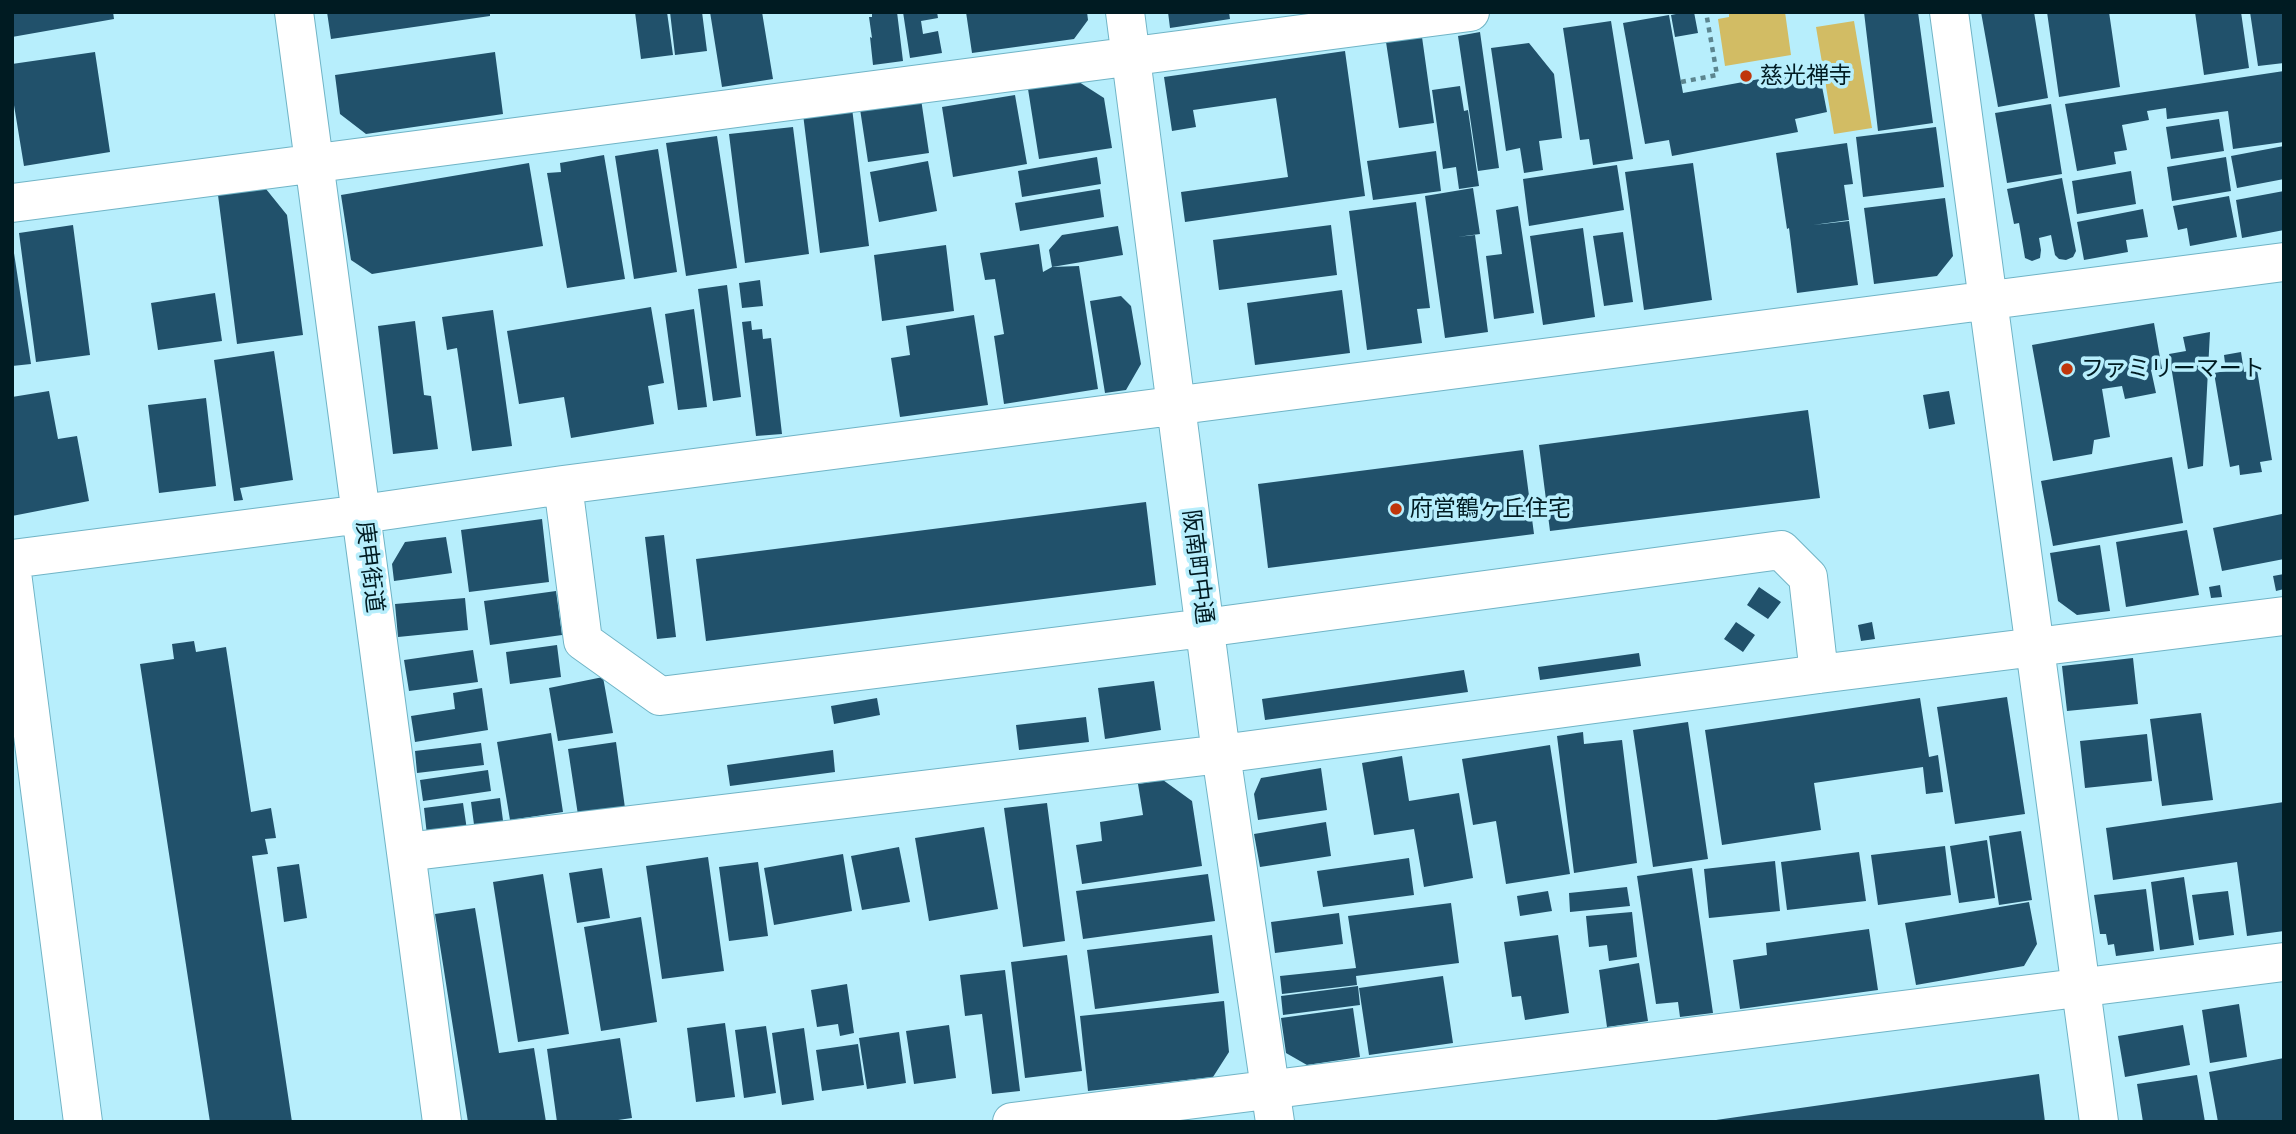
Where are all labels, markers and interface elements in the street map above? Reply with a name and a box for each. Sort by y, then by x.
place label: 慈光禅寺 [1760,62,1852,90]
marker: 慈光禅寺 [1738,68,1754,84]
place label: ファミリーマート [2081,355,2265,383]
marker: ファミリーマート [2059,361,2075,377]
place label: 府営鶴ヶ丘住宅 [1410,495,1571,523]
marker: 府営鶴ヶ丘住宅 [1388,501,1404,517]
street label: 阪南町中通 [1176,508,1218,626]
street label: 庚申街道 [350,520,388,614]

